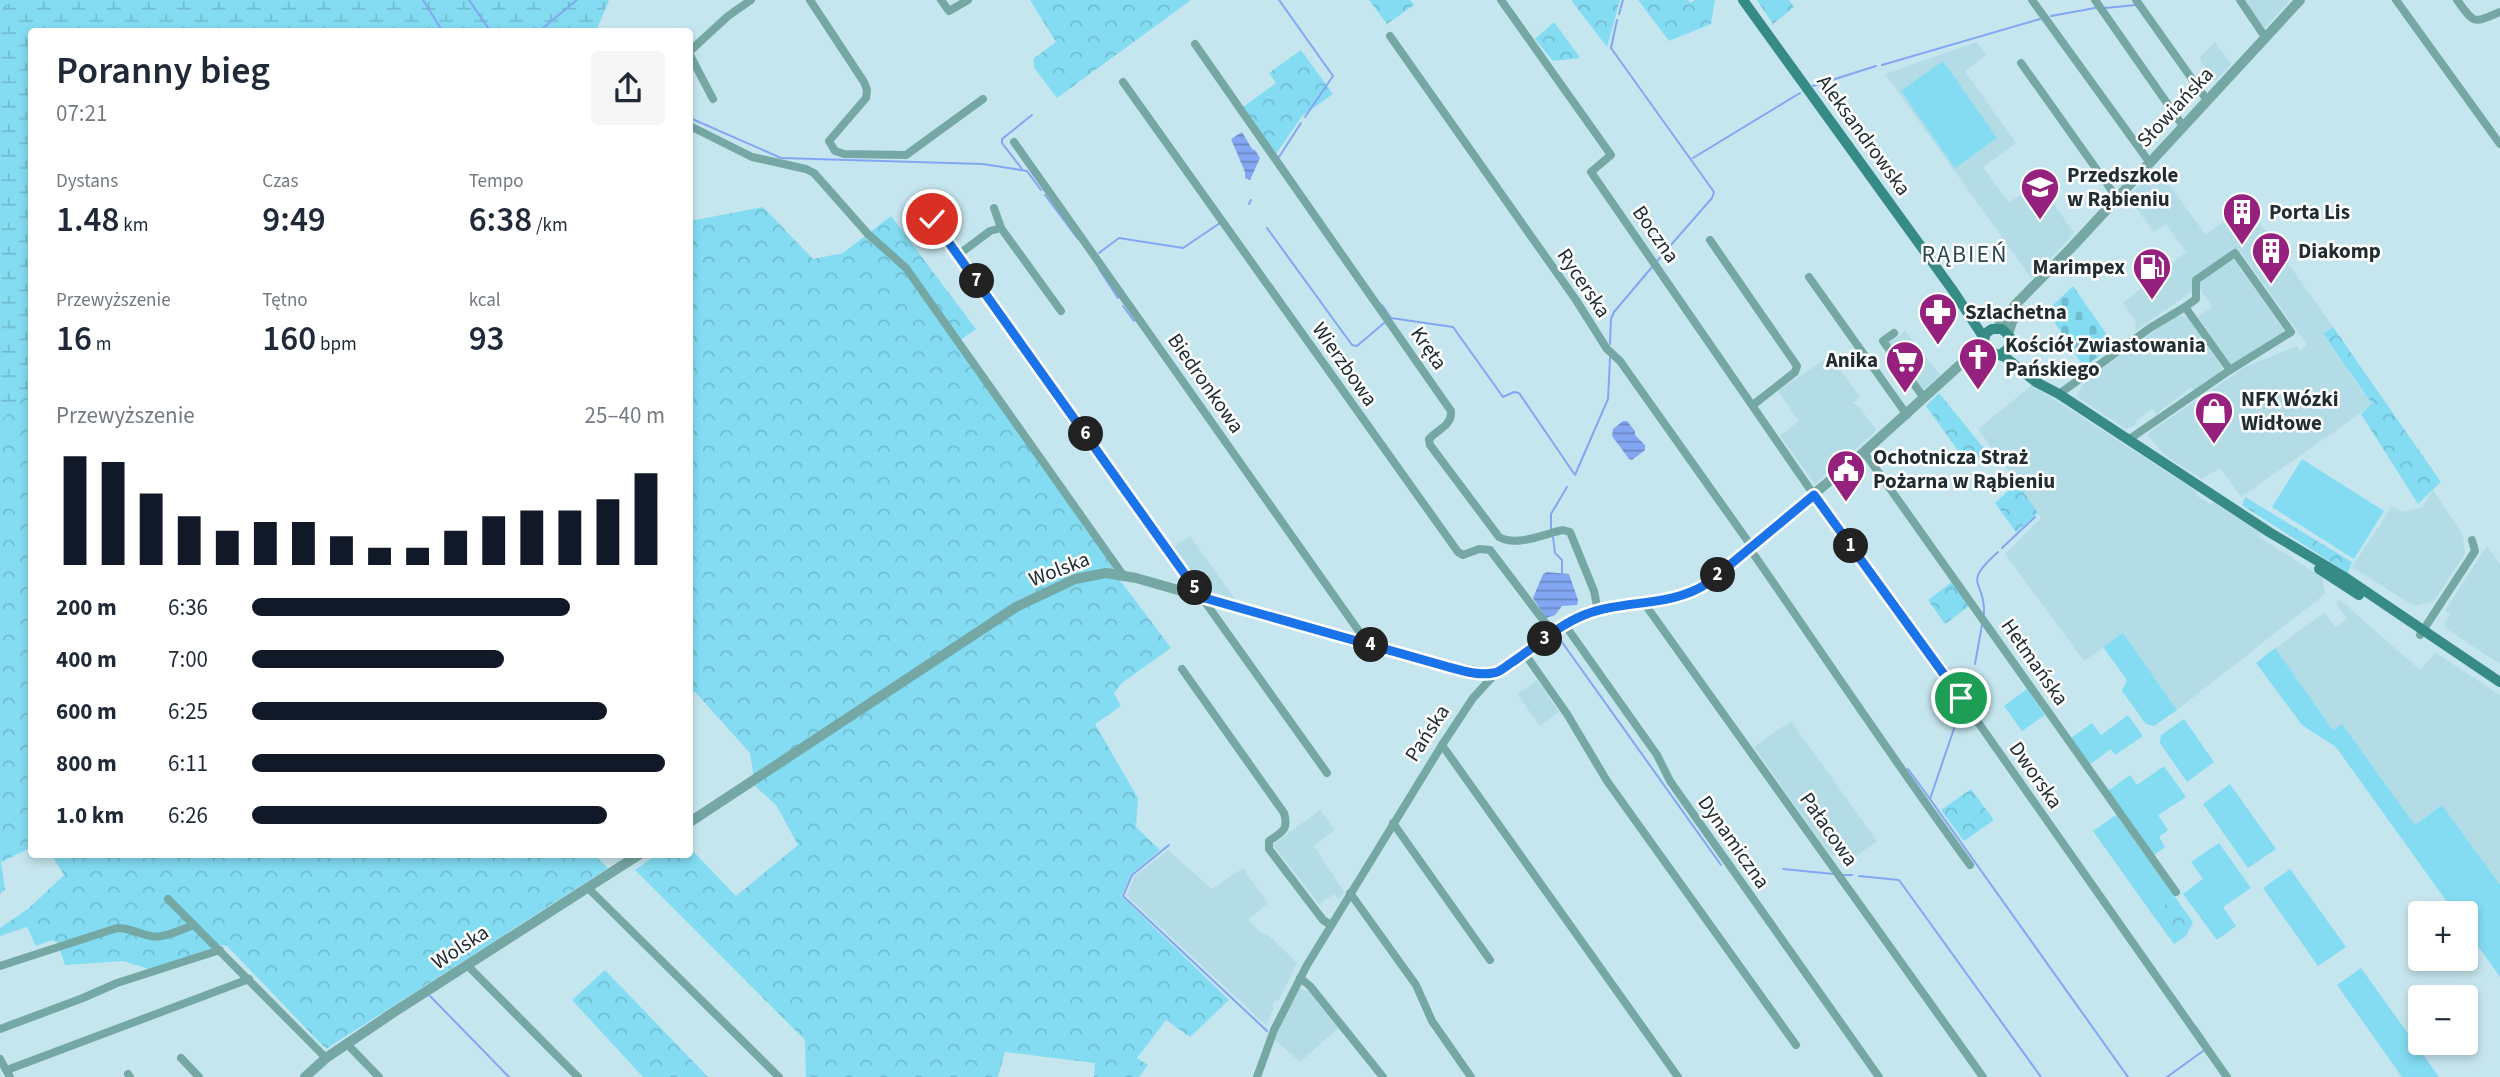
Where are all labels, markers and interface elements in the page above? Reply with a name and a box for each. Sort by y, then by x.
text: Poranny bieg [56,44,270,98]
button: share [591,51,665,125]
street label: Słowiańska [2130,60,2220,154]
street label: Aleksandrowska [1810,68,1918,202]
text: 07:21 [56,97,107,130]
place label: Przedszkole w Rąbieniu [2067,160,2179,214]
school or university icon: Przedszkole w Rąbieniu [2019,166,2061,221]
text: Dystans [56,168,118,195]
text: Czas [262,168,298,195]
text: Tempo [469,168,524,195]
pin [902,189,962,249]
building icon: Porta Lis [2221,191,2263,246]
text: 1.48 [56,195,120,245]
text: 9:49 [262,195,326,245]
text: 6:38 [469,195,532,245]
place label: Porta Lis [2269,197,2350,227]
street label: Boczna [1625,199,1687,269]
icon: check [913,200,951,238]
text: km [120,212,148,239]
text: /km [532,212,568,239]
building icon: Diakomp [2250,230,2292,285]
place label: Diakomp [2298,236,2381,266]
district label: RĄBIEŃ [1921,237,2009,272]
street label: Rycerska [1550,242,1618,324]
fuel station icon: Marimpex [2131,246,2173,301]
place label: Marimpex [2032,252,2125,282]
pin: 7 [960,264,995,298]
text: 7 [971,267,982,294]
text: Przewyższenie [56,287,171,314]
text: Tętno [262,287,308,314]
text: kcal [469,287,501,314]
pharmacy icon: Szlachetna [1917,291,1959,346]
place label: Szlachetna [1965,297,2067,327]
text: 16 [56,314,92,364]
text: 160 [262,314,316,364]
text: 93 [469,314,505,364]
street label: Wierzbowa [1305,316,1385,412]
street label: Kręta [1403,320,1455,376]
street label: Biedronkowa [1160,327,1252,439]
place label: Kościół Zwiastowania Pańskiego [2005,330,2206,384]
text: m [92,331,111,358]
text: bpm [316,331,357,358]
church icon: Kościół Zwiastowania Pańskiego [1957,336,1999,391]
supermarket icon: Anika [1884,339,1926,394]
place label: Anika [1825,345,1878,375]
place label: NFK Wózki Widłowe [2241,384,2338,438]
shop icon: NFK Wózki Widłowe [2193,390,2235,445]
text: Przewyższenie [56,399,195,432]
text: 25–40 m [585,399,665,432]
pin: 6 [1068,416,1104,452]
text: 6 [1080,420,1091,447]
place label: Ochotnicza Straż Pożarna w Rąbieniu [1873,442,2055,496]
public building icon: Ochotnicza Straż Pożarna w Rąbieniu [1825,448,1867,503]
pin: 1 [1834,528,1868,564]
text: 1 [1845,532,1856,559]
street label: Wolska [1024,544,1094,594]
pin: 2 [1700,558,1736,592]
text: 2 [1712,561,1723,588]
pin: 5 [1178,570,1212,606]
text: 5 [1189,574,1200,601]
text: 200 m [56,591,117,624]
text: 6:36 [168,591,208,624]
street label: Hetmańska [1994,612,2076,712]
pin: 3 [1528,622,1562,656]
text: 3 [1539,625,1550,652]
pin: 4 [1354,628,1388,662]
text: 4 [1365,631,1376,658]
text: 400 m [56,643,117,676]
text: 7:00 [168,643,208,676]
pin [1931,668,1991,728]
icon: arrive [1942,679,1980,717]
text: 600 m [56,695,117,728]
text: 6:25 [168,695,208,728]
street label: Pańska [1397,699,1457,767]
street label: Dworska [2002,735,2070,815]
text: 800 m [56,747,117,780]
text: 6:11 [168,747,208,780]
street label: Pałacowa [1793,786,1865,872]
street label: Dynamiczna [1691,789,1777,895]
text: 1.0 km [56,799,124,832]
text: 6:26 [168,799,208,832]
map controls [2408,901,2478,1055]
button: + [2408,901,2478,971]
street label: Wolska [425,917,495,977]
button: − [2408,985,2478,1055]

